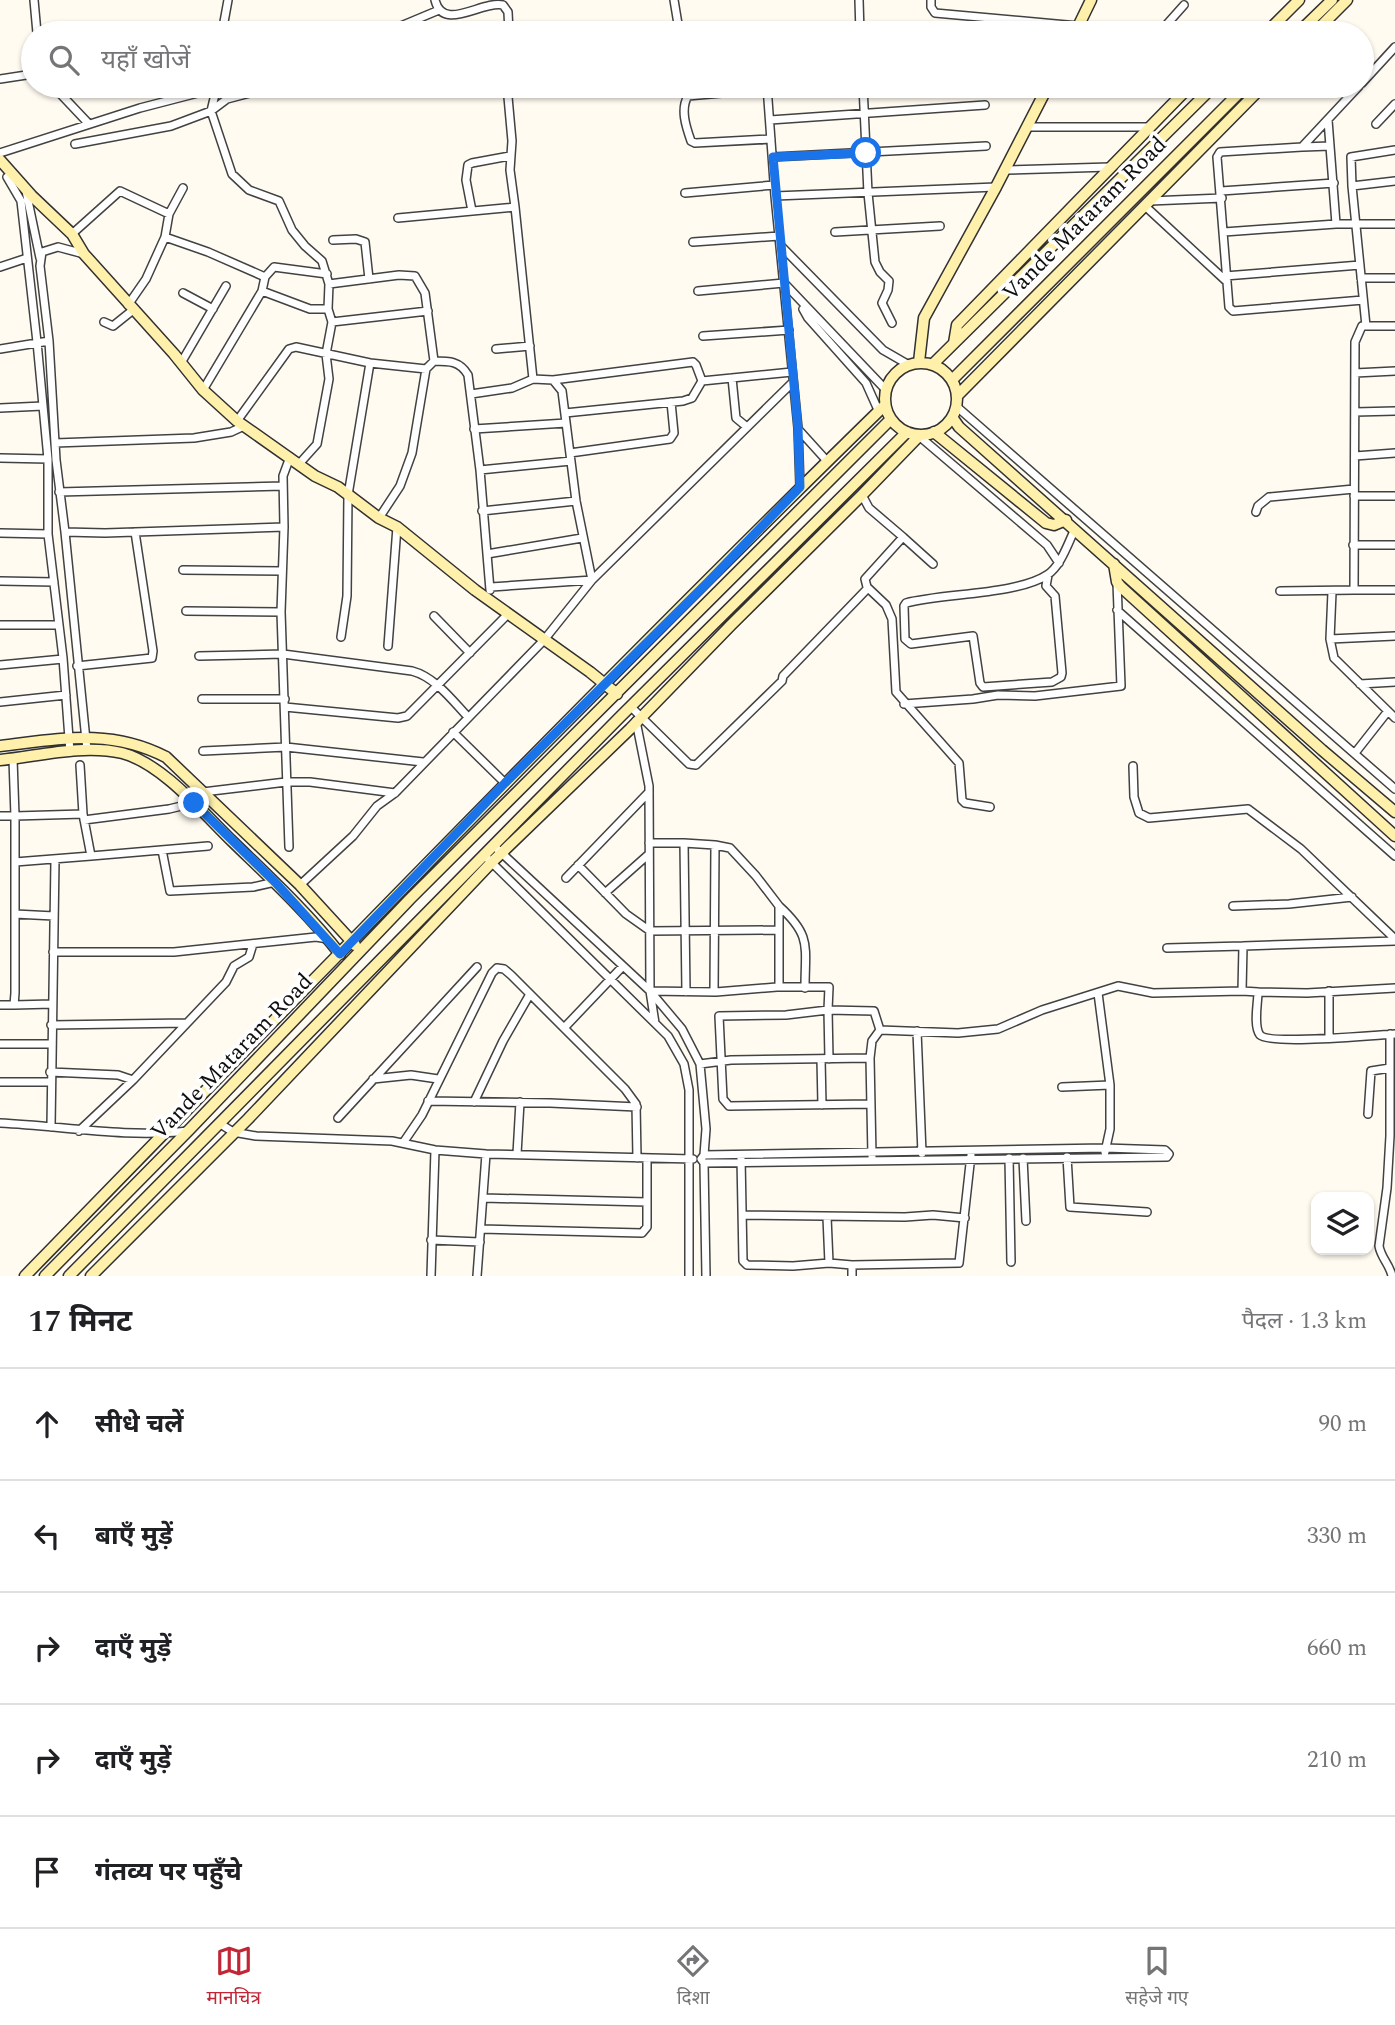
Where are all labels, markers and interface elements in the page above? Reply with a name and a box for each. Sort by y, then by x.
search box [21,21,1374,98]
text: यहाँ खोजें [101,40,190,80]
icon: search [45,41,83,79]
street label: Vande Mataram Road [995,128,1176,309]
route start [850,137,881,168]
route end [178,787,209,818]
street label: Vande Mataram Road [143,965,321,1149]
map controls [1311,1192,1374,1255]
button: layers [1311,1192,1374,1255]
text: 17 मिनट [28,1299,132,1345]
text: पैदल · 1.3 km [1242,1304,1367,1339]
text: सीधे चलें [95,1404,183,1444]
icon: ahead [28,1405,66,1443]
text: 90 m [1318,1407,1367,1442]
text: बाएँ मुड़ें [95,1516,173,1556]
icon: left [28,1517,66,1555]
text: 330 m [1307,1519,1367,1554]
text: दाएँ मुड़ें [95,1628,171,1668]
icon: right [28,1629,66,1667]
text: 660 m [1307,1631,1367,1666]
text: दाएँ मुड़ें [95,1740,171,1780]
icon: right [28,1741,66,1779]
text: 210 m [1307,1743,1367,1778]
text: गंतव्य पर पहुँचे [95,1852,242,1892]
icon: arrive [28,1853,66,1891]
tab: मानचित्र [207,1942,261,2013]
tab: दिशा [674,1942,712,2013]
tab: सहेजे गए [1125,1942,1188,2013]

